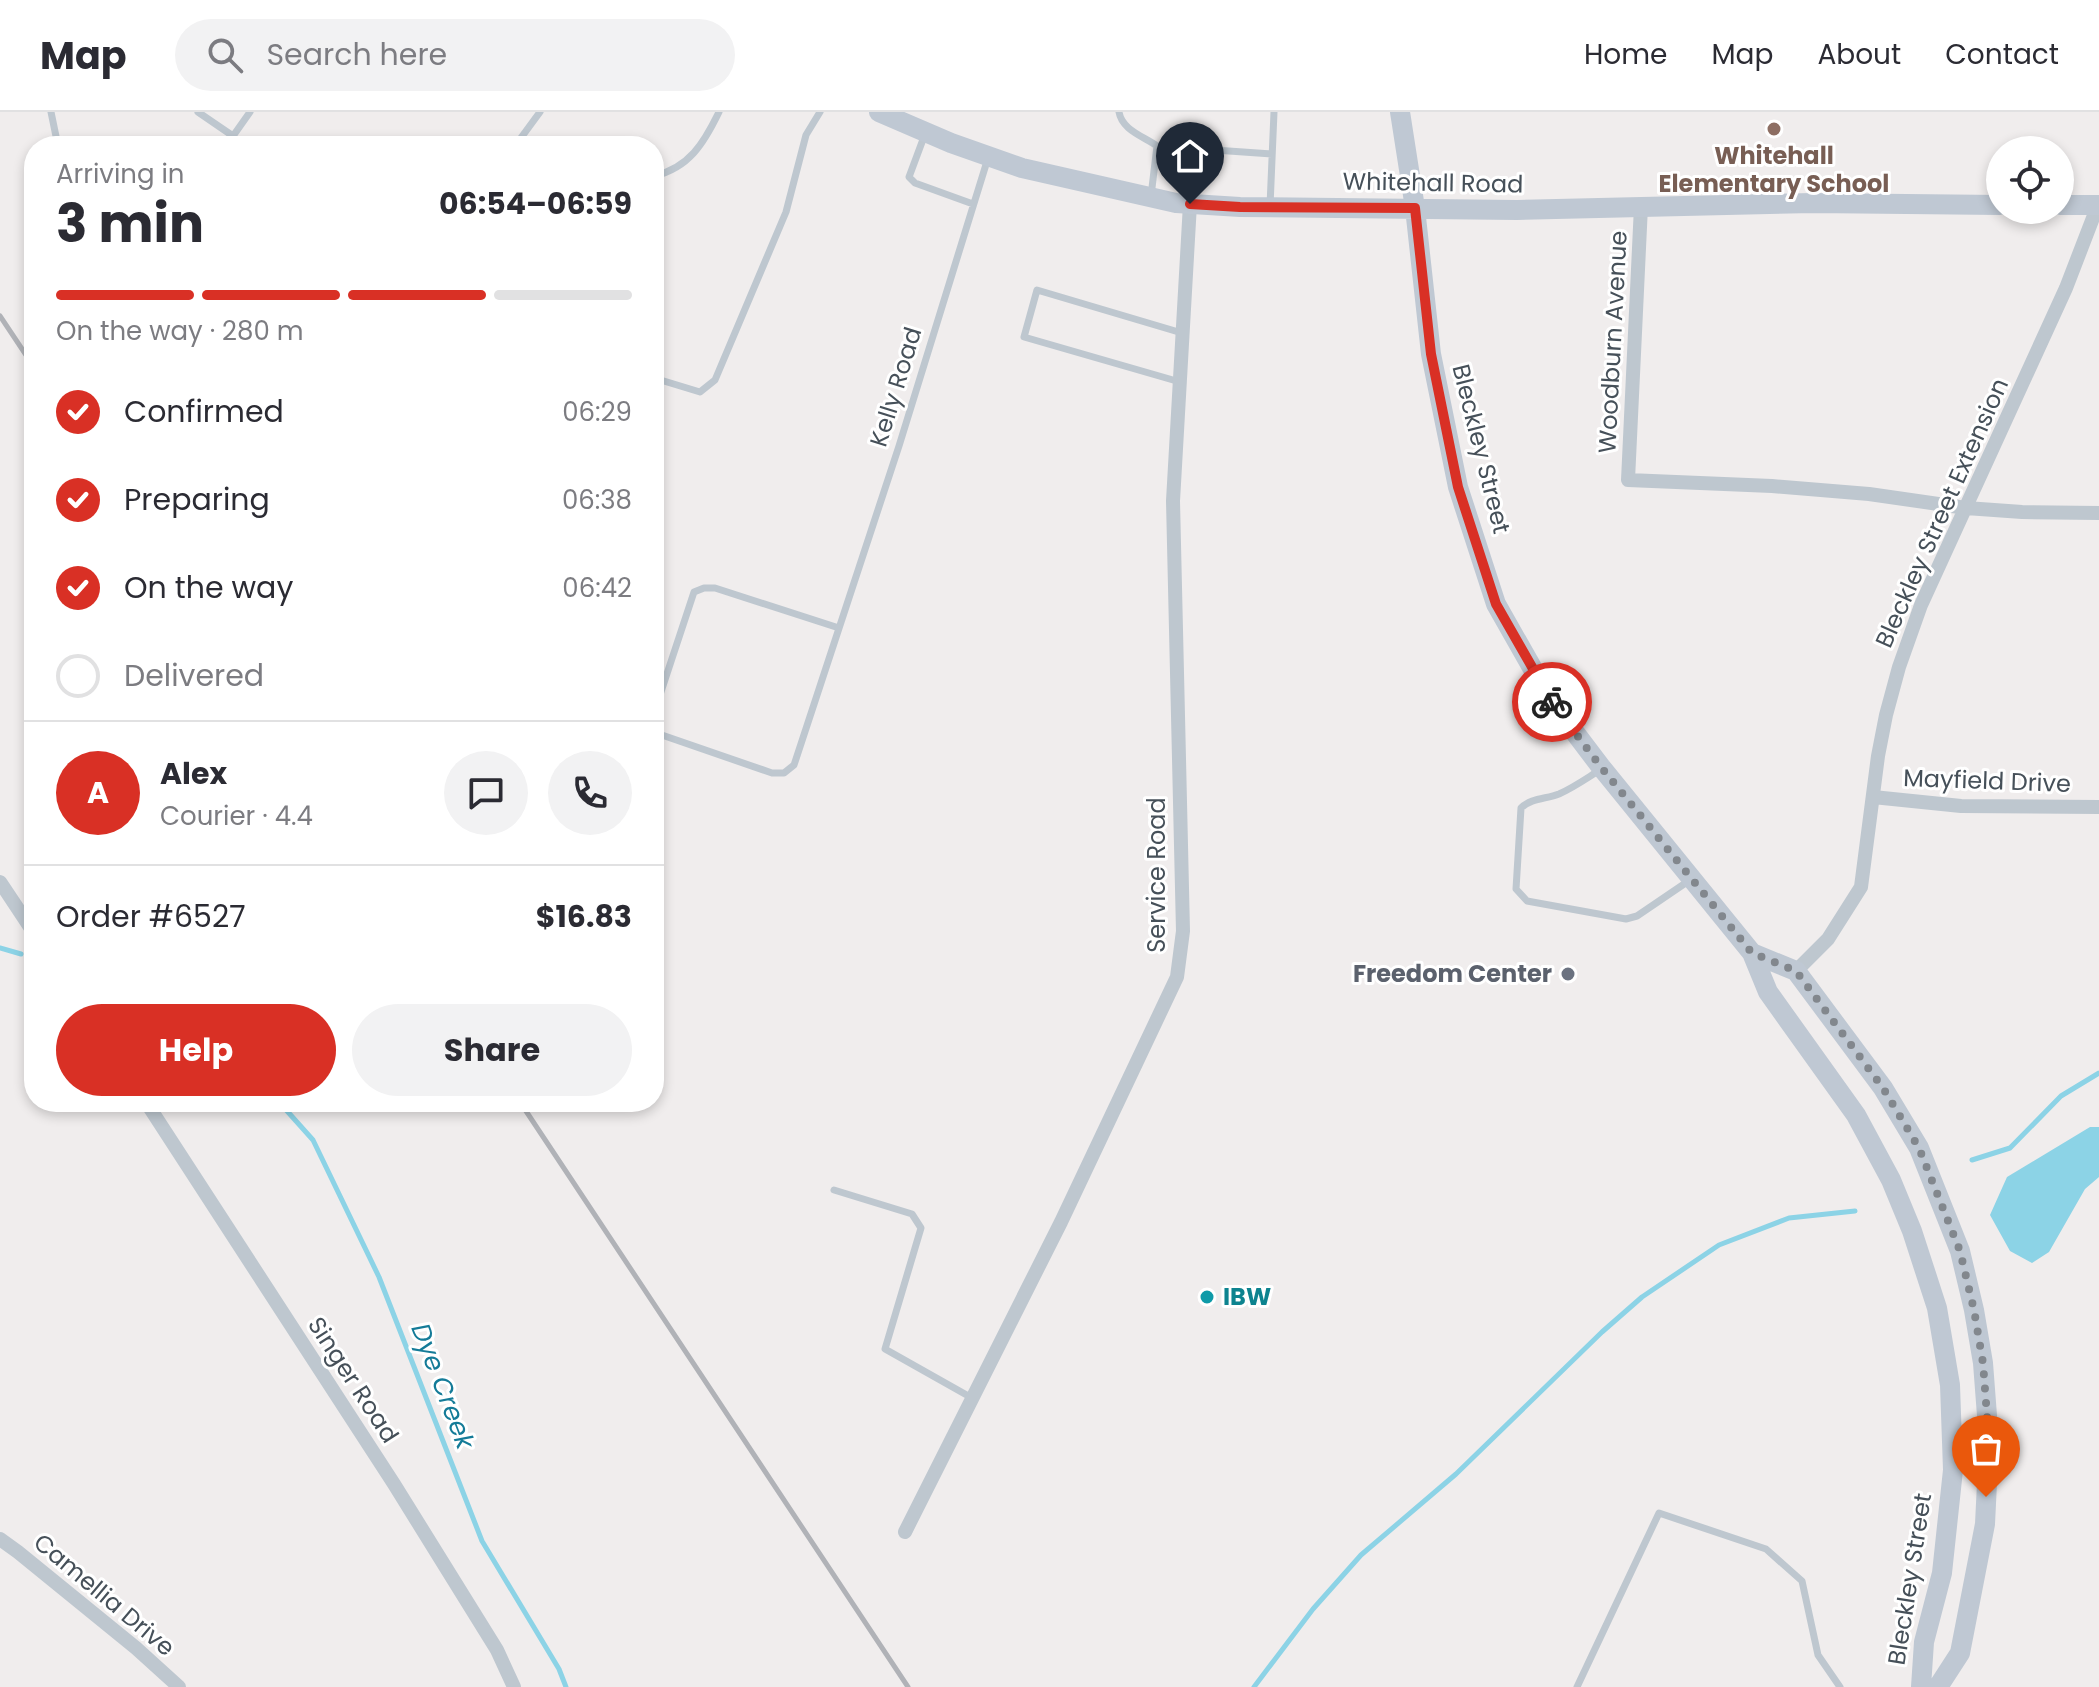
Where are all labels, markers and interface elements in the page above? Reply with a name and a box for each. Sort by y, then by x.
search box [175,19,735,91]
text: Map [40,29,127,82]
icon: search [203,33,247,77]
text: Search here [267,33,447,76]
text: Home [1584,35,1667,74]
text: Map [1711,35,1773,74]
text: About [1817,35,1901,74]
text: Contact [1945,35,2059,74]
marker: Whitehall Elementary School [1765,120,1783,138]
pin [1156,122,1224,204]
icon: home [1168,134,1212,178]
map controls [1986,136,2074,224]
button: locate [1986,136,2074,224]
place label: Whitehall Elementary School [1659,139,1889,200]
text: Arriving in [56,156,185,192]
street label: Whitehall Road [1342,164,1524,201]
text: 06:54–06:59 [439,182,632,225]
text: 3 min [56,187,204,260]
street label: Woodburn Avenue [1590,230,1635,454]
text: On the way · 280 m [56,313,304,349]
street label: Kelly Road [862,323,929,451]
street label: Bleckley Street [1444,361,1518,537]
street label: Bleckley Street Extension [1867,373,2016,653]
icon: check [56,390,100,434]
text: Confirmed [124,390,284,433]
text: 06:29 [562,394,632,430]
icon: check [56,478,100,522]
text: Preparing [124,478,270,521]
text: 06:38 [562,482,632,518]
icon: check [56,566,100,610]
text: On the way [124,566,293,609]
text: 06:42 [562,570,632,606]
text: Delivered [124,654,264,697]
courier [1512,662,1592,742]
icon: bike [1530,680,1574,724]
button: chat [444,751,528,835]
button: phone [548,751,632,835]
text: Alex [160,752,227,795]
street label: Mayfield Drive [1903,761,2071,800]
text: A [87,771,109,814]
street label: Service Road [1140,797,1173,953]
text: Courier · 4.4 [160,798,313,834]
text: Order #6527 [56,895,246,938]
text: $16.83 [536,895,632,938]
place label: Freedom Center [1353,957,1552,990]
marker: Freedom Center [1559,965,1577,983]
button: Help [56,1004,336,1096]
button: Share [352,1004,632,1096]
place label: IBW [1223,1280,1271,1313]
marker: IBW [1198,1288,1216,1306]
street label: Singer Road [300,1310,407,1449]
water label: Dye Creek [402,1318,484,1456]
pin [1952,1415,2020,1497]
icon: bag [1964,1427,2008,1471]
street label: Bleckley Street [1880,1491,1939,1667]
street label: Camellia Drive [27,1526,182,1663]

